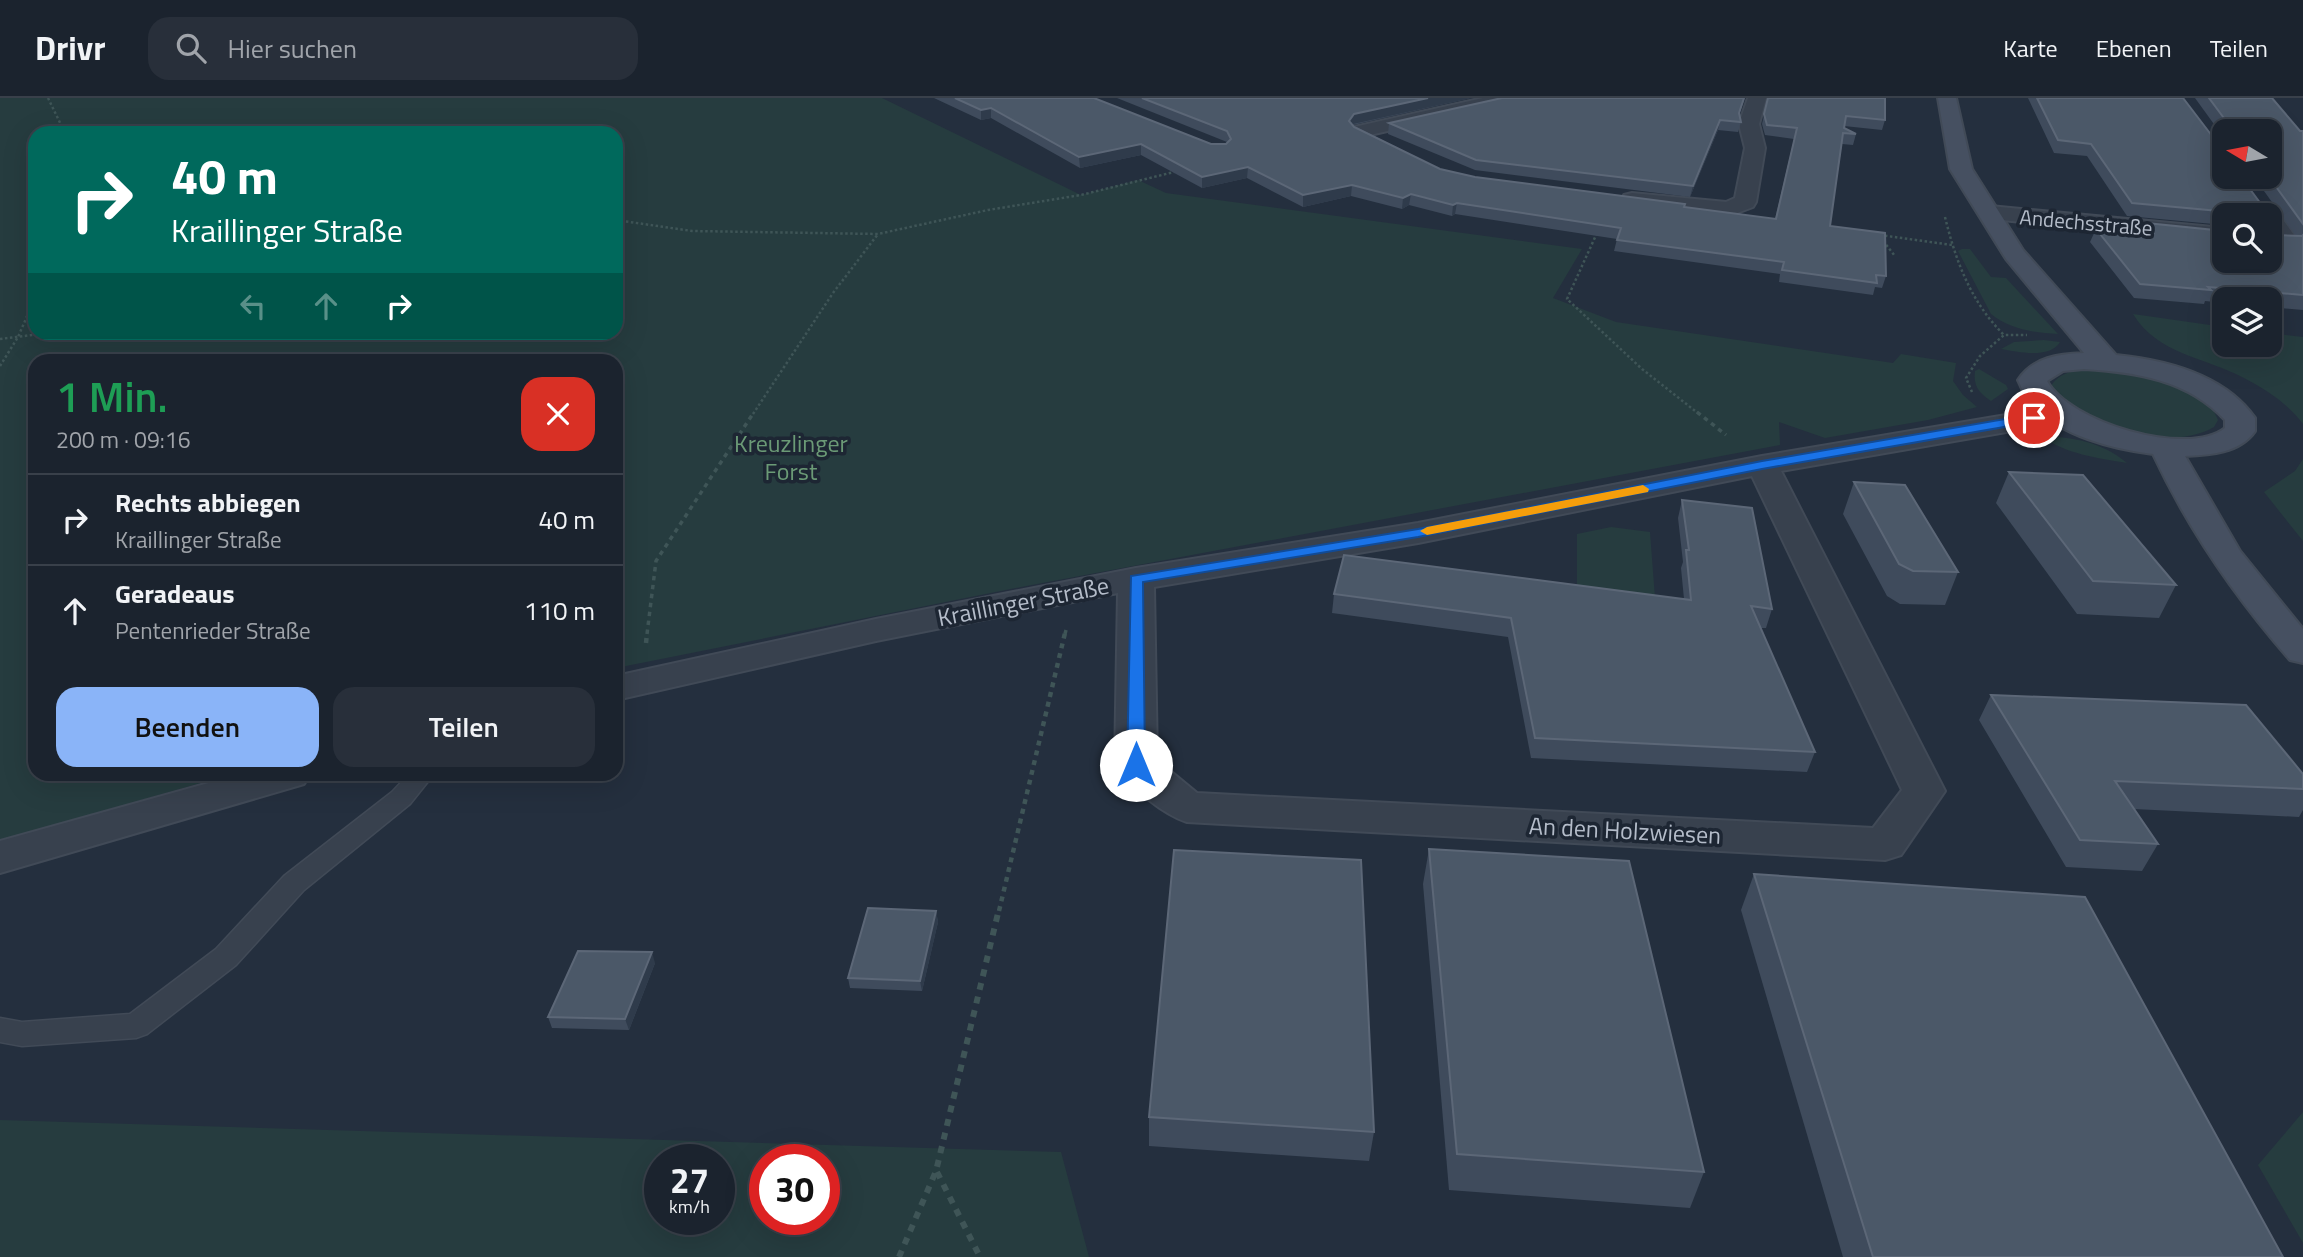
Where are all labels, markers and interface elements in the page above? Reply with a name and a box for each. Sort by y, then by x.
search box [148,17,638,80]
text: Drivr [35,23,106,73]
icon: search [172,29,210,67]
text: Hier suchen [228,29,357,68]
text: Karte [2003,30,2058,66]
text: Ebenen [2096,30,2172,66]
text: Teilen [2210,30,2268,66]
north arrow [2212,119,2282,189]
map controls [2212,119,2282,357]
text: 40 m [171,138,278,213]
icon: right [56,154,147,245]
street label: Andechsstraße [2018,200,2154,244]
button: search [2212,203,2282,273]
text: Kraillinger Straße [171,206,403,254]
icon: left [234,287,272,325]
icon: ahead [307,287,345,325]
icon: right [380,287,418,325]
button: layers [2212,287,2282,357]
text: 1 Min. [56,364,168,428]
button: close [521,377,595,451]
pin [2004,388,2064,448]
icon: arrive [2015,399,2053,437]
text: 200 m · 09:16 [56,422,191,457]
park label: Kreuzlinger Forst [734,425,848,489]
text: Rechts abbiegen [115,483,301,522]
text: 40 m [538,500,595,539]
icon: right [56,501,94,539]
text: Kraillinger Straße [115,522,282,557]
street label: Kraillinger Straße [934,567,1112,635]
text: Geradeaus [115,574,235,613]
text: 110 m [524,591,595,630]
icon: ahead [56,592,94,630]
text: Pentenrieder Straße [115,613,311,648]
button: Beenden [56,687,319,767]
button: Teilen [333,687,595,767]
position arrow [1099,728,1173,802]
street label: An den Holzwiesen [1528,807,1722,853]
speed limit sign: 30 [749,1144,840,1235]
text: 27 [670,1153,709,1207]
text: km/h [669,1193,710,1220]

